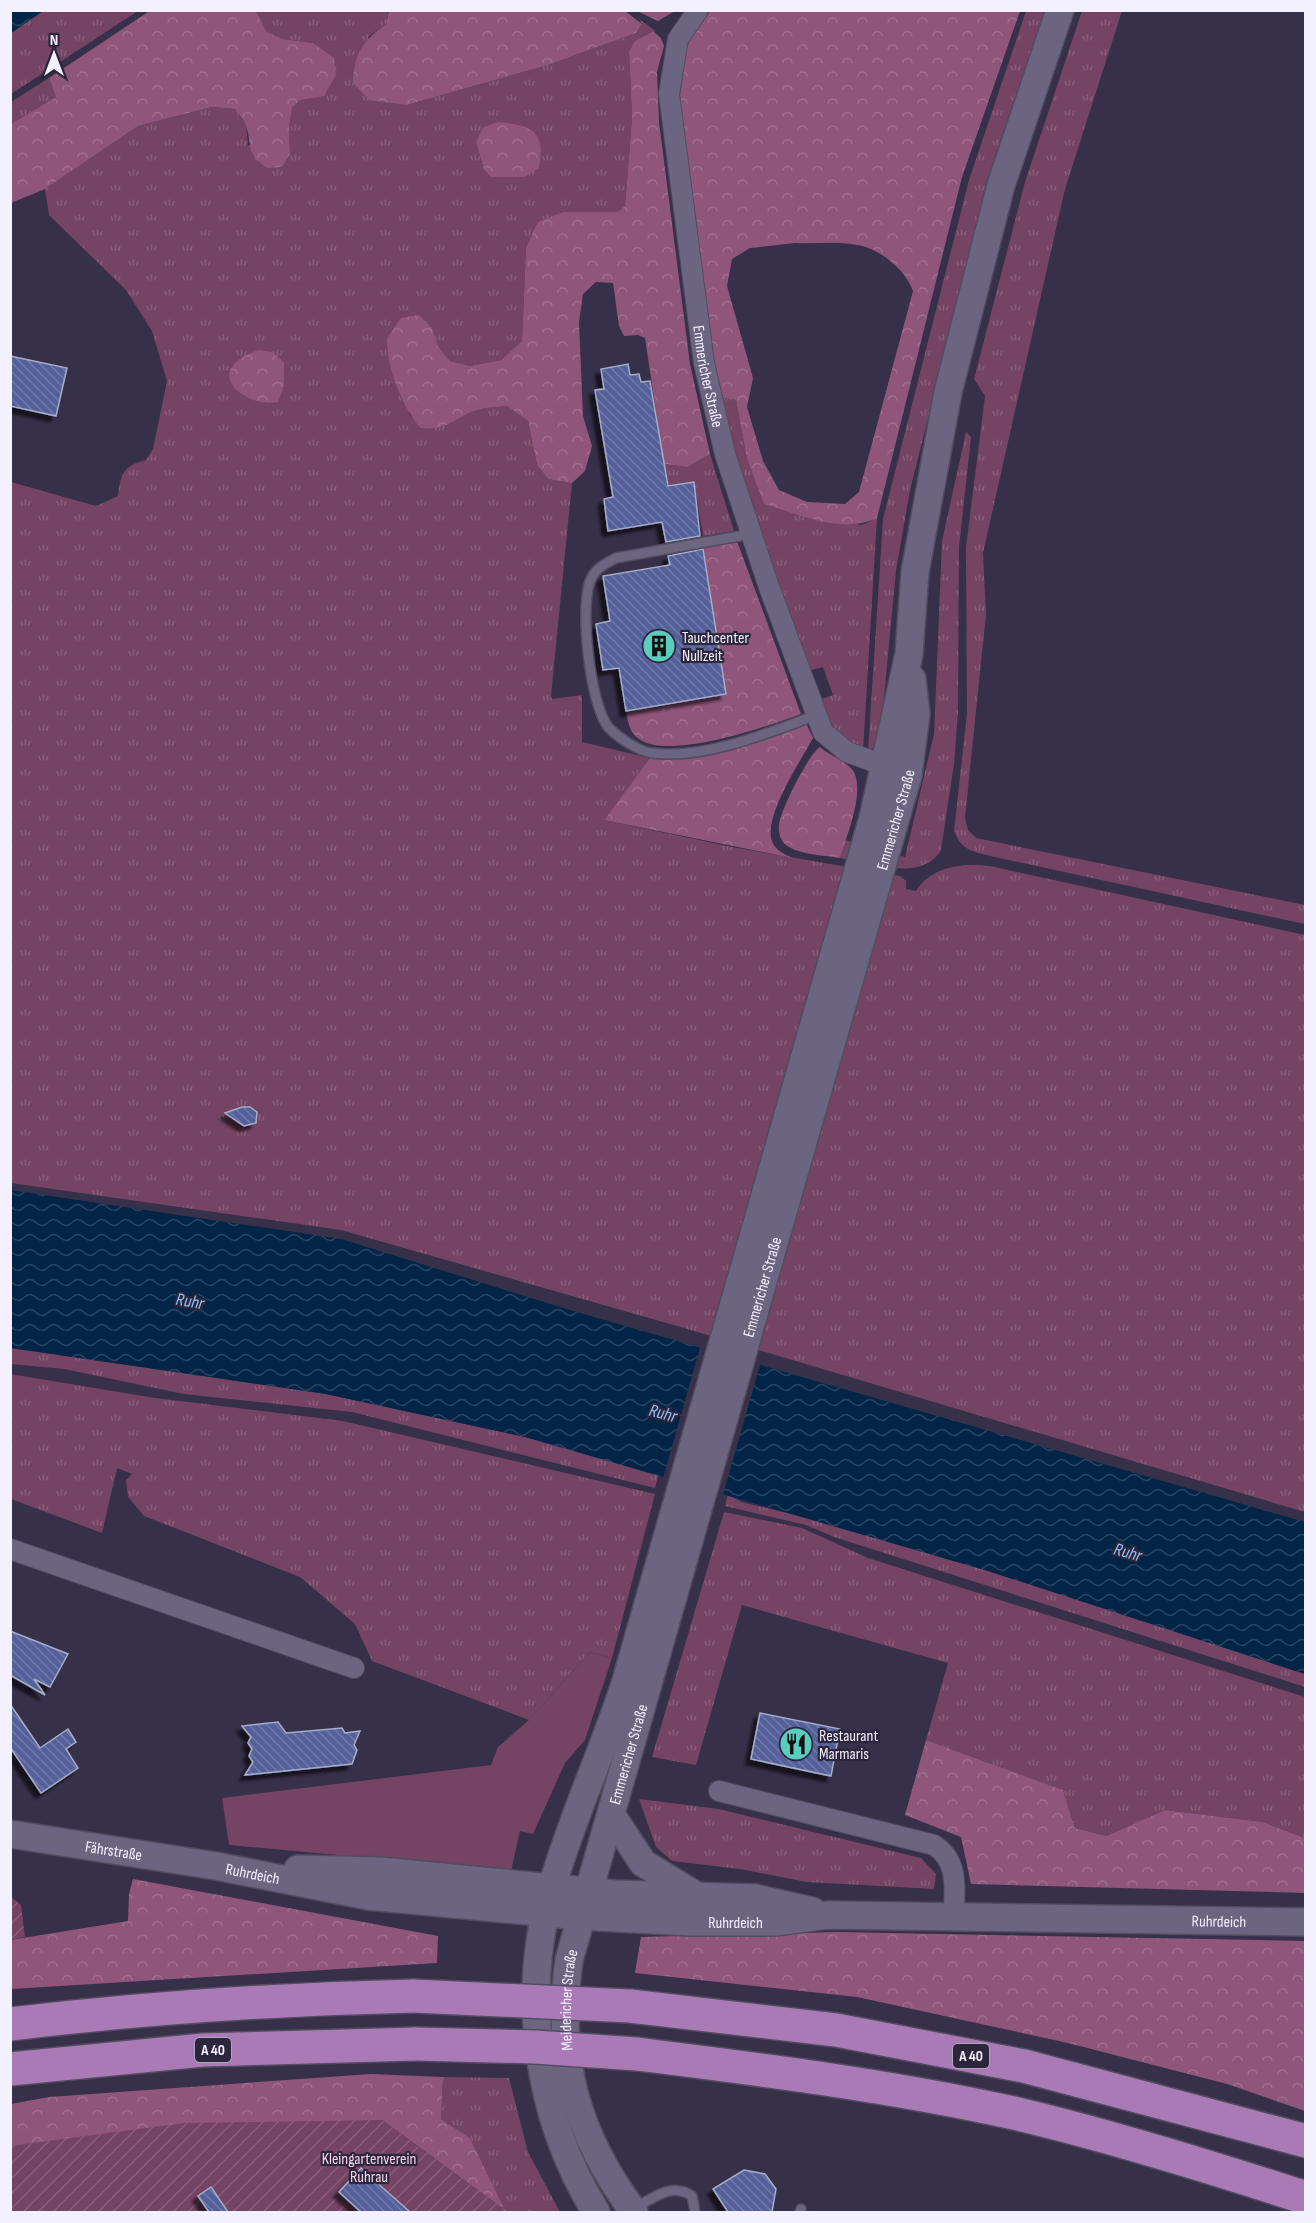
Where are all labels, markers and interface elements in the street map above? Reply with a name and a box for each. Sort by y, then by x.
north arrow [24,24,84,84]
text: N [50,31,58,50]
street label: Emmericher Straße [688,324,727,429]
building icon: Tauchcenter Nullzeit [641,628,677,664]
place label: Tauchcenter Nullzeit [682,629,749,666]
street label: Emmericher Straße [873,769,920,872]
street label: Emmericher Straße [740,1235,786,1340]
water label: Ruhr [174,1289,206,1314]
water label: Ruhr [647,1400,680,1428]
water label: Ruhr [1111,1539,1145,1567]
street label: Emmericher Straße [606,1702,653,1807]
restaurant icon: Restaurant Marmaris [778,1726,814,1762]
place label: Restaurant Marmaris [819,1727,878,1764]
street label: Fährstraße [84,1838,143,1865]
street label: Ruhrdeich [224,1860,281,1889]
street label: Ruhrdeich [1191,1912,1246,1932]
street label: Ruhrdeich [708,1914,763,1933]
street label: Meidericher Straße [557,1947,583,2051]
road number: A 40 [195,2038,231,2062]
road number: A 40 [953,2044,989,2068]
park label: Kleingartenverein Ruhrau [322,2150,416,2187]

